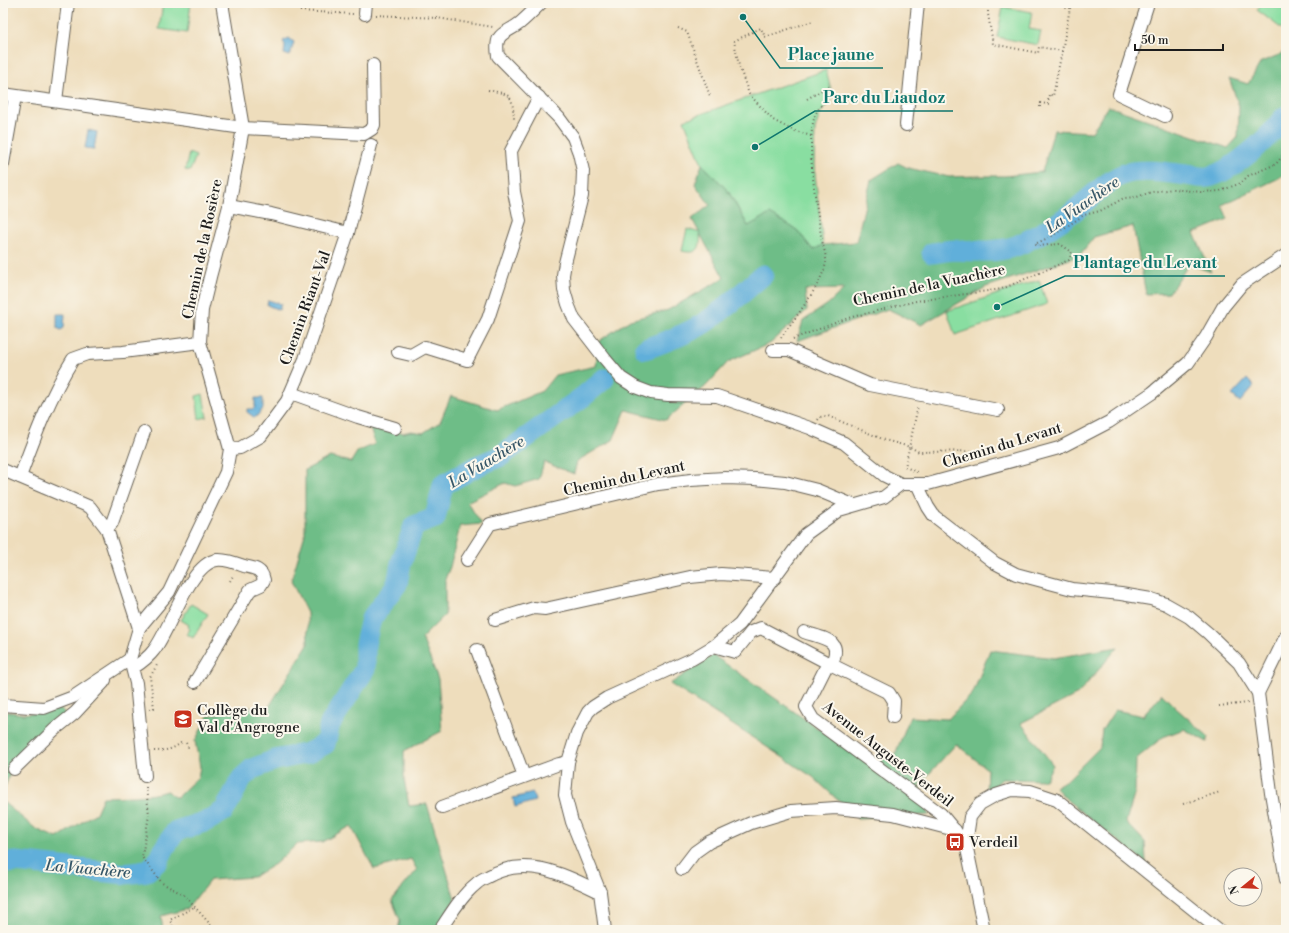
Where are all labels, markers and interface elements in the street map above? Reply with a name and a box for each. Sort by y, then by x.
scale bar [1135,26,1223,52]
text: 50 m [1141,33,1169,48]
callout: Place jaune [780,40,883,68]
text: Place jaune [788,45,875,65]
callout: Parc du Liaudoz [815,83,953,111]
text: Parc du Liaudoz [823,88,945,108]
water label: La Vuachère [1041,172,1124,238]
street label: Chemin de la Rosière [178,177,227,321]
street label: Chemin Riant-Val [276,248,335,368]
callout: Plantage du Levant [1065,248,1225,276]
text: Plantage du Levant [1073,253,1217,273]
street label: Chemin de la Vuachère [851,260,1007,311]
street label: Chemin du Levant [940,418,1065,473]
water label: La Vuachère [444,431,529,493]
street label: Chemin du Levant [562,456,687,501]
street label: Avenue Auguste-Verdeil [818,697,957,812]
place label: Collège du Val d'Angrogne [196,701,300,737]
school or university icon: Collège du Val d'Angrogne [172,708,194,730]
bus stop icon: Verdeil [944,831,966,853]
place label: Verdeil [968,833,1018,852]
water label: La Vuachère [43,855,132,883]
north arrow [1223,867,1263,907]
text: N [1226,883,1242,896]

